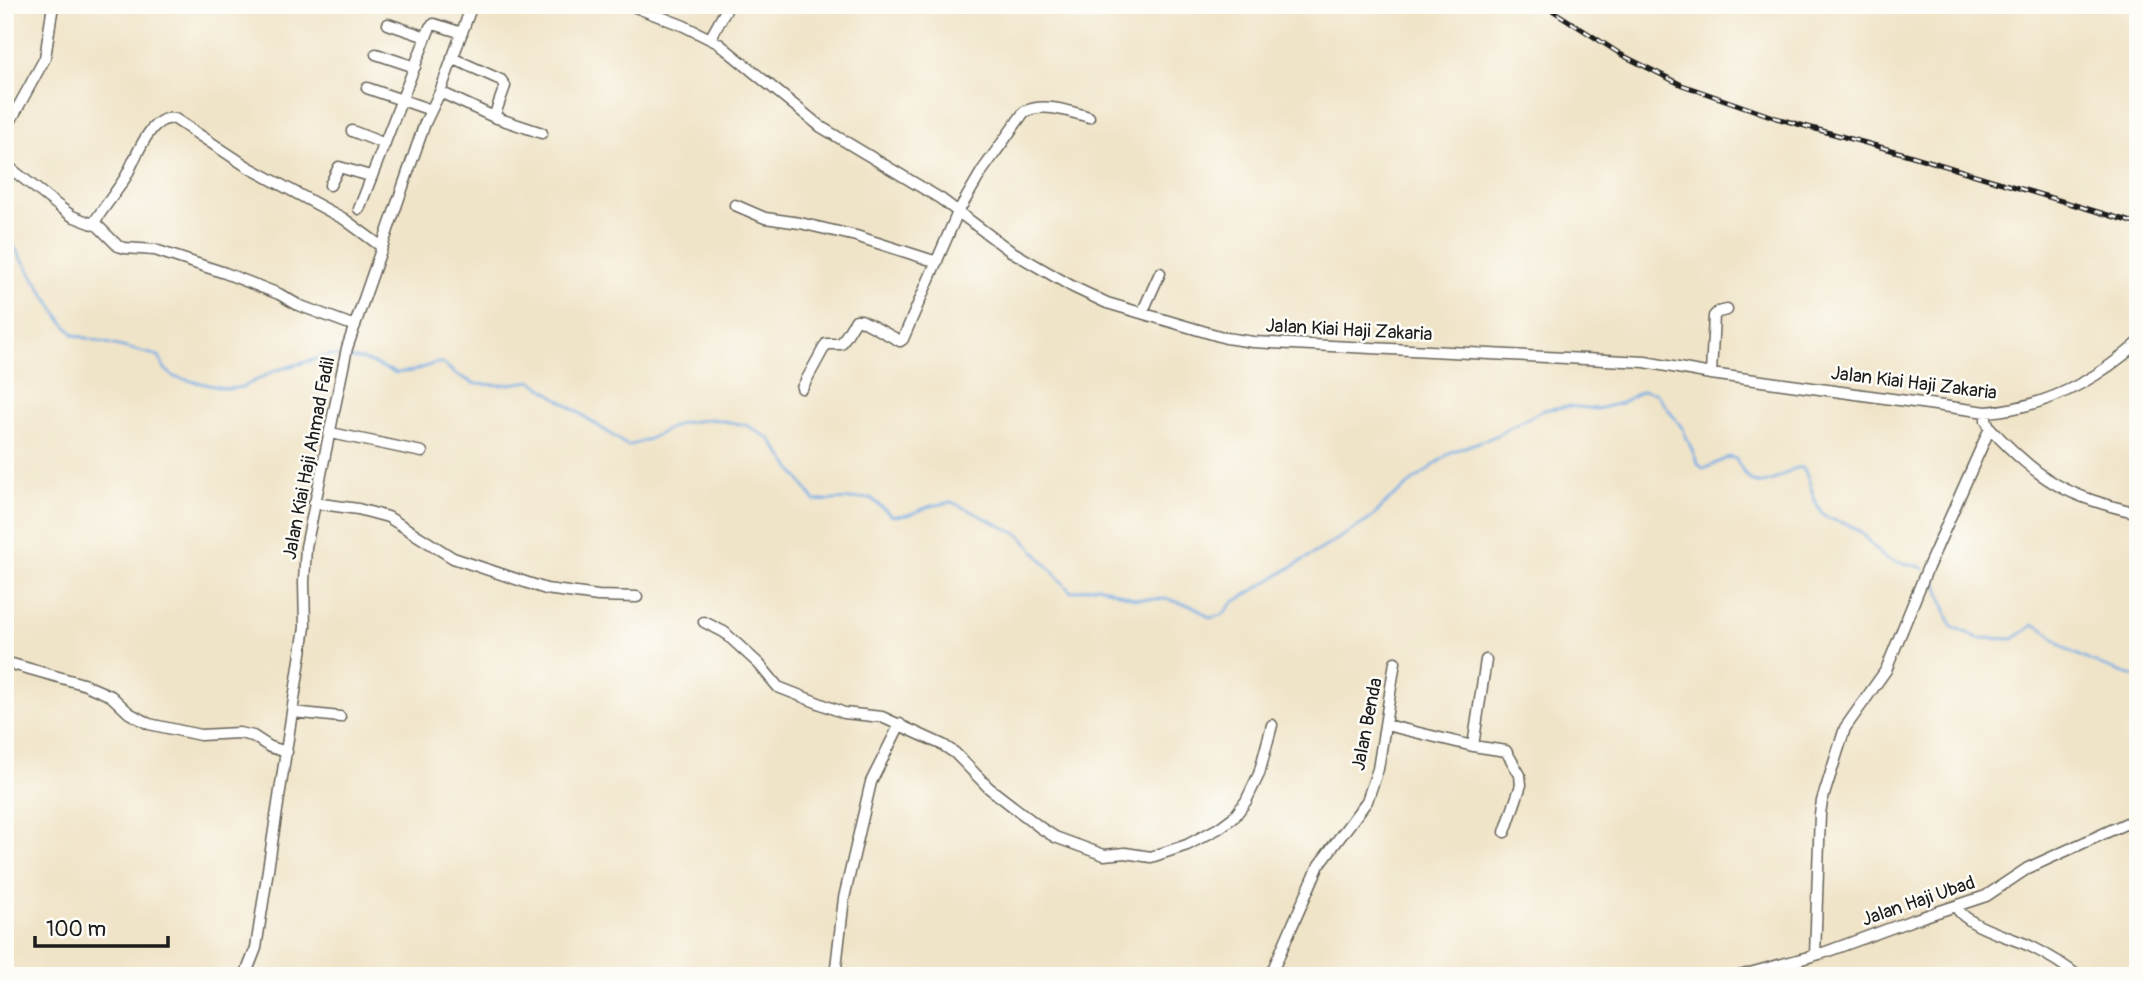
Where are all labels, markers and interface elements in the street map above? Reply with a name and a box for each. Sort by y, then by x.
street label: Jalan Kiai Haji Zakaria [1265,314,1433,346]
street label: Jalan Kiai Haji Ahmad Fadil [278,355,340,562]
street label: Jalan Kiai Haji Zakaria [1829,361,1998,405]
street label: Jalan Benda [1346,675,1388,773]
street label: Jalan Haji Ubad [1858,870,1978,932]
scale bar [35,904,168,948]
text: 100 m [46,916,106,943]

